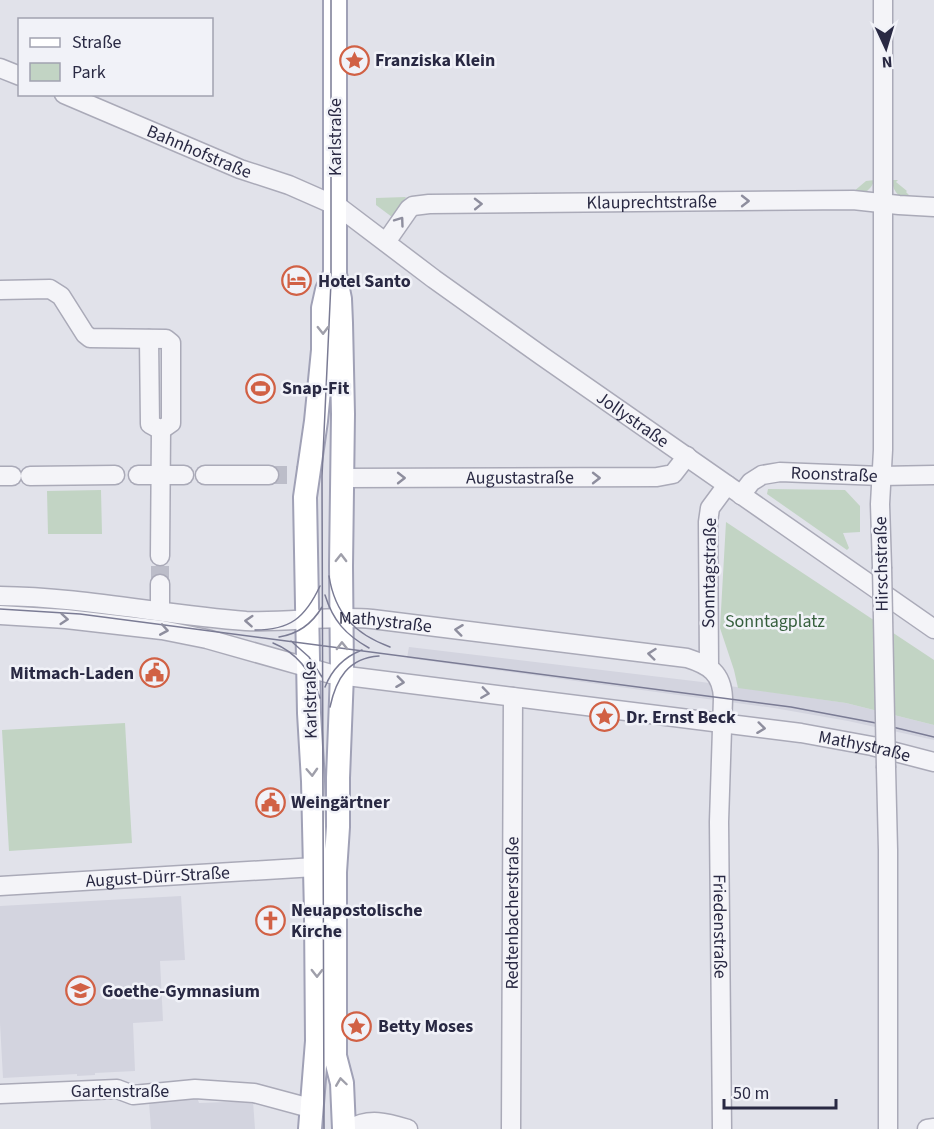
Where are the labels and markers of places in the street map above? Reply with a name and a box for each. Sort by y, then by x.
place icon: Franziska Klein [338,44,370,76]
place label: Franziska Klein [375,48,495,73]
hotel icon: Hotel Santo [281,265,313,297]
place label: Hotel Santo [318,269,411,294]
sports icon: Snap-Fit [245,372,277,404]
place label: Snap-Fit [282,376,350,401]
public building icon: Mitmach-Laden [139,657,171,689]
place label: Mitmach-Laden [10,661,134,686]
place icon: Dr. Ernst Beck [589,701,621,733]
place label: Dr. Ernst Beck [626,705,736,730]
public building icon: Weingärtner [254,786,286,818]
place label: Weingärtner [291,790,391,815]
place label: Neuapostolische Kirche [291,898,423,944]
church icon: Neuapostolische Kirche [254,904,286,936]
school or university icon: Goethe-Gymnasium [65,975,97,1007]
place label: Goethe-Gymnasium [102,979,260,1004]
place icon: Betty Moses [341,1010,373,1042]
place label: Betty Moses [378,1014,473,1039]

